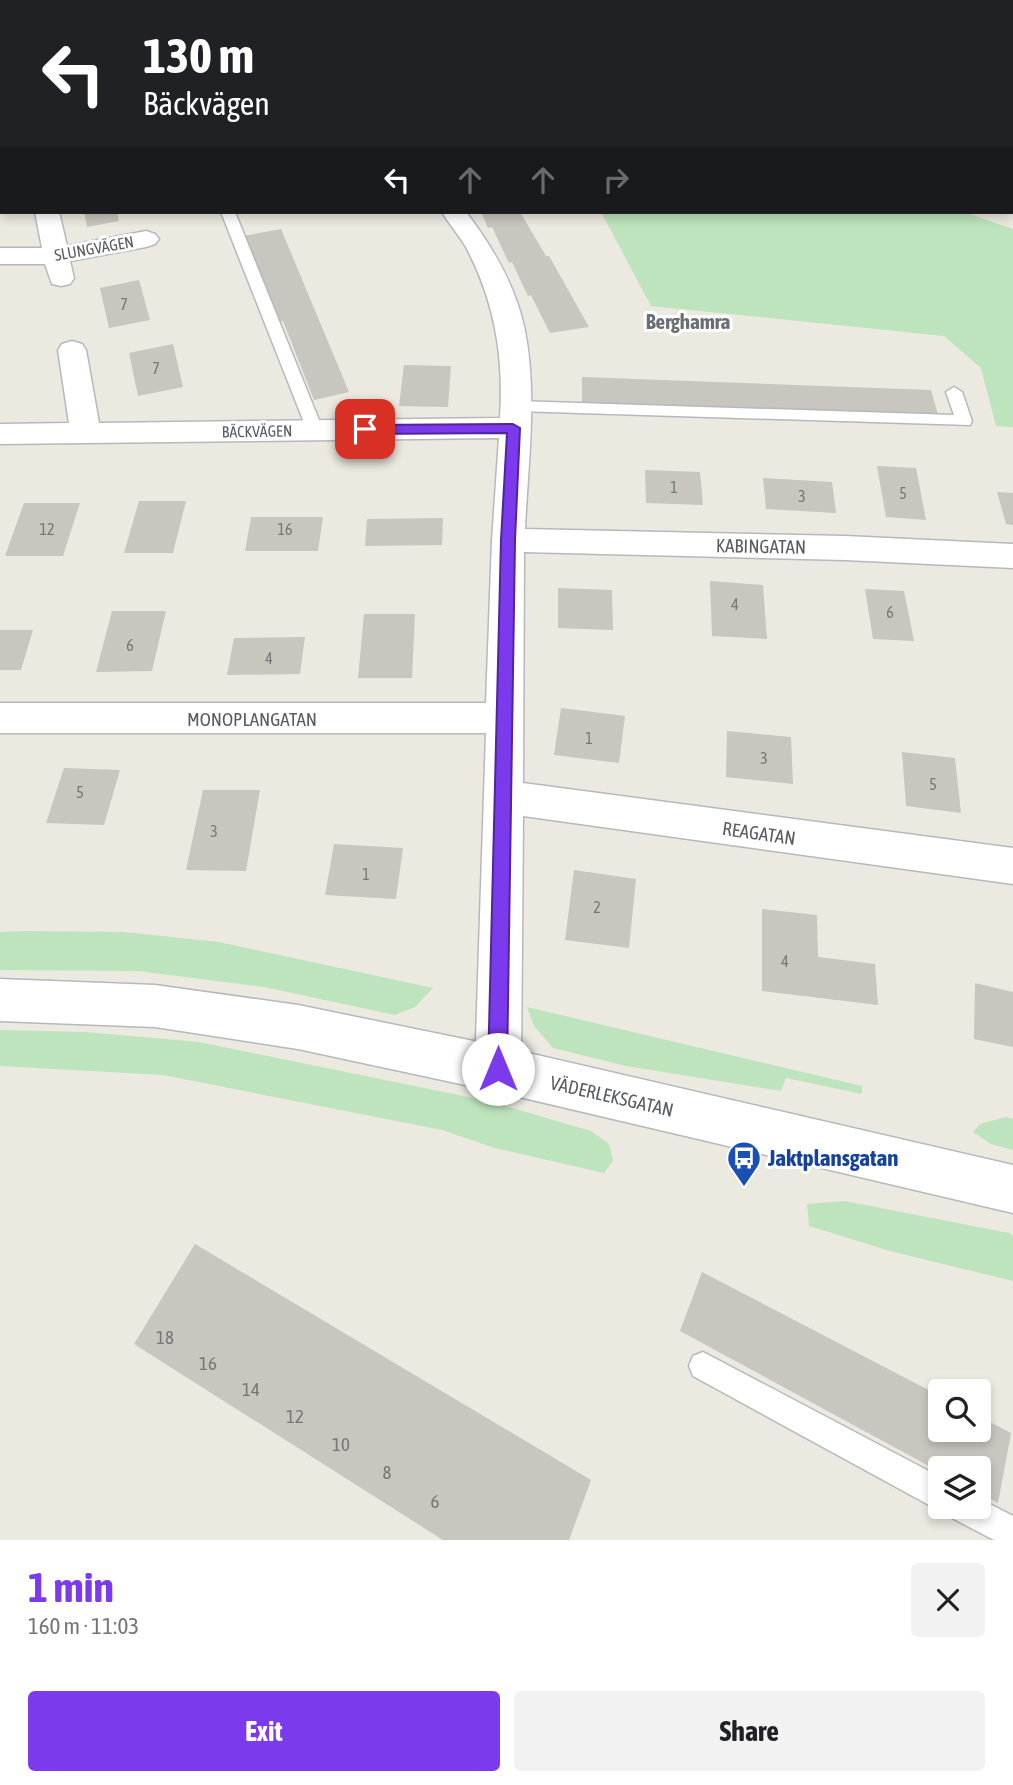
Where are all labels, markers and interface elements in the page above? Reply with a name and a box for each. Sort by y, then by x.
text: 130 m [143,27,254,83]
icon: left [28,28,119,119]
text: Bäckvägen [143,85,270,122]
icon: left [378,161,416,199]
icon: ahead [451,161,489,199]
icon: ahead [524,161,562,199]
icon: right [597,161,635,199]
street label: SLUNGVÄGEN [53,232,135,264]
house number: 7 [120,295,128,313]
district label: Berghamra [646,309,731,333]
house number: 7 [152,359,160,377]
pin [335,399,395,459]
icon: arrive [346,410,384,448]
street label: BÄCKVÄGEN [222,421,292,441]
house number: 1 [670,478,678,496]
house number: 5 [899,484,907,502]
house number: 3 [798,487,806,505]
house number: 12 [39,520,55,538]
house number: 16 [277,520,293,538]
street label: KABINGATAN [716,534,806,558]
house number: 4 [731,595,739,613]
house number: 6 [886,603,894,621]
house number: 6 [126,636,134,654]
house number: 4 [265,649,273,667]
street label: MONOPLANGATAN [187,708,317,730]
house number: 1 [585,729,593,747]
house number: 3 [760,749,768,767]
house number: 5 [929,775,937,793]
house number: 5 [76,783,84,801]
street label: REAGATAN [721,817,797,849]
house number: 3 [210,822,218,840]
house number: 1 [362,865,370,883]
house number: 2 [593,898,601,916]
house number: 4 [781,952,789,970]
position arrow [461,1032,535,1106]
street label: VÄDERLEKSGATAN [548,1071,676,1121]
bus stop icon: Jaktplansgatan [725,1139,763,1188]
place label: Jaktplansgatan [767,1145,898,1171]
house number: 18 [156,1326,174,1348]
house number: 16 [199,1352,217,1374]
house number: 14 [242,1378,260,1400]
map controls [928,1379,991,1519]
button: search [928,1379,991,1442]
house number: 12 [286,1405,304,1427]
house number: 10 [332,1433,350,1455]
button: layers [928,1456,991,1519]
house number: 8 [383,1461,392,1483]
house number: 6 [431,1490,440,1512]
text: 1 min [28,1563,114,1611]
button: close [911,1563,985,1637]
text: 160 m · 11:03 [28,1613,139,1639]
button: Exit [28,1691,500,1771]
button: Share [514,1691,985,1771]

